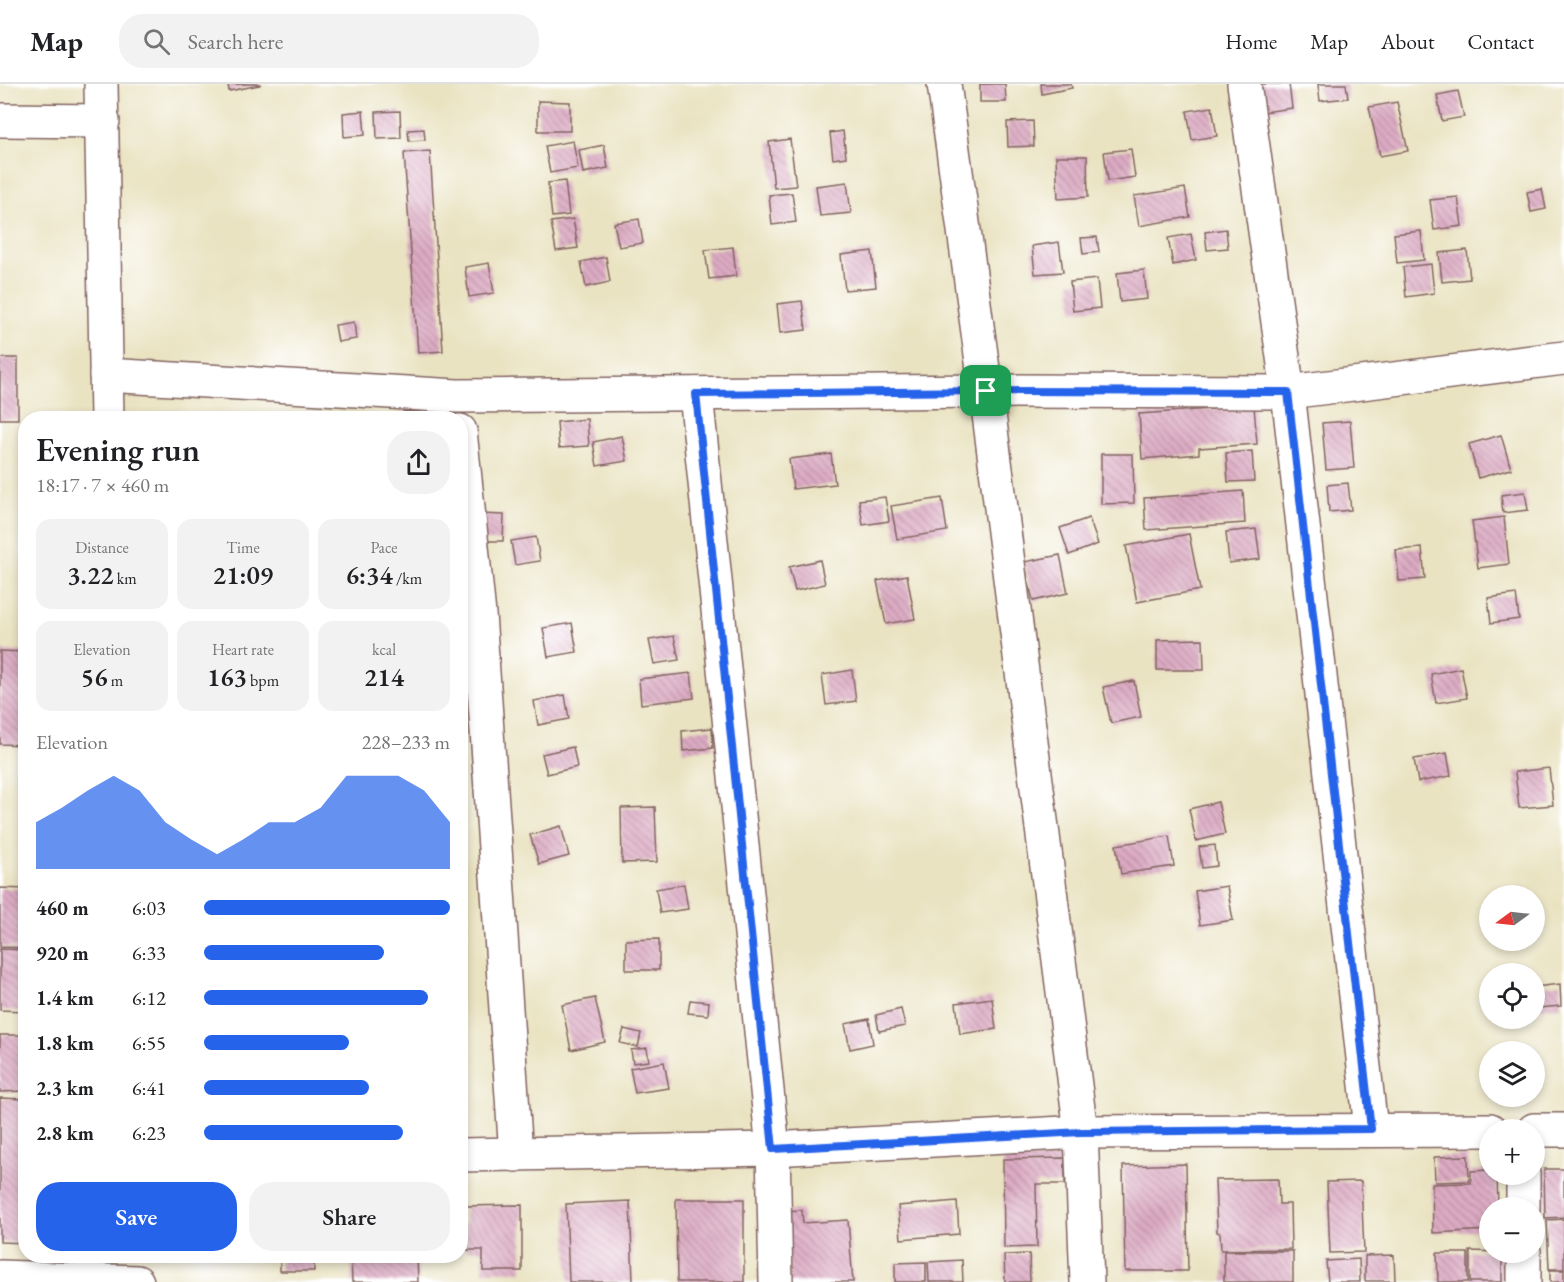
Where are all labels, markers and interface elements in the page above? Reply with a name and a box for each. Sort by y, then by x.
search box [119,14,539,68]
text: Map [30,23,83,59]
icon: search [140,25,173,58]
text: Search here [188,27,283,56]
text: Home [1225,28,1277,55]
text: Map [1310,28,1348,55]
text: About [1381,28,1434,55]
text: Contact [1467,28,1534,55]
pin [960,365,1011,416]
icon: arrive [969,374,1002,407]
text: Evening run [36,428,200,471]
button: share [387,431,450,494]
text: 18:17 · 7 × 460 m [36,472,169,498]
text: Distance [75,537,129,558]
text: Time [226,537,260,558]
text: Pace [371,537,397,558]
text: 3.22 [67,558,114,592]
text: 21:09 [213,558,273,592]
text: 6:34 [346,558,393,592]
text: km [114,568,137,589]
text: /km [393,568,422,589]
text: Elevation [73,639,131,660]
text: Heart rate [212,639,274,660]
text: kcal [372,639,396,660]
text: 56 [81,660,108,694]
text: 163 [207,660,247,694]
text: 214 [364,660,404,694]
text: m [108,670,123,691]
text: bpm [247,670,279,691]
text: Elevation [36,729,108,755]
text: 228–233 m [362,729,450,755]
north arrow [1479,885,1545,951]
map controls [1479,885,1545,1263]
text: 460 m [36,895,89,921]
text: 6:03 [132,895,166,921]
text: 920 m [36,940,89,966]
text: 6:33 [132,940,166,966]
button: locate [1479,963,1545,1029]
text: 1.4 km [36,985,94,1011]
text: 6:12 [132,985,166,1011]
text: 1.8 km [36,1030,94,1056]
text: 6:55 [132,1030,166,1056]
button: layers [1479,1041,1545,1107]
text: 2.3 km [36,1075,94,1101]
text: 6:41 [132,1075,166,1101]
button: + [1479,1119,1545,1185]
text: 2.8 km [36,1120,94,1146]
text: 6:23 [132,1120,166,1146]
button: Save [36,1182,237,1251]
button: Share [249,1182,450,1251]
button: − [1479,1197,1545,1263]

